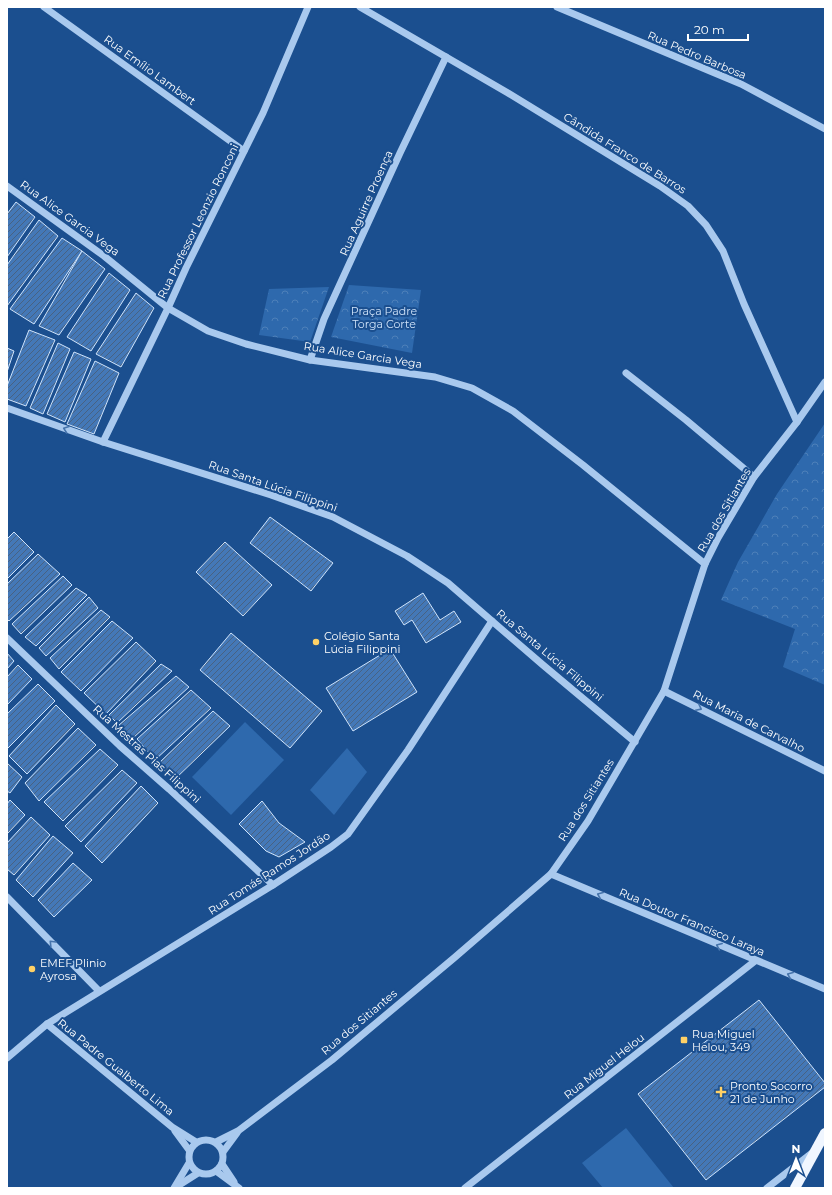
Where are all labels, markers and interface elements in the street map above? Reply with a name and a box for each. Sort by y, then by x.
scale bar [688,16,748,42]
text: 20 m [694,22,725,37]
street label: Rua Pedro Barbosa [645,28,749,82]
street label: Rua Emílio Lambert [101,32,199,108]
street label: Cândida Franco de Barros [561,109,690,197]
street label: Rua Professor Leonzio Ronconi [154,141,242,301]
street label: Rua Aguirre Proença [336,148,396,258]
street label: Rua Alice Garcia Vega [18,177,122,259]
park label: Praça Padre Torga Corte [351,304,417,331]
street label: Rua Alice Garcia Vega [303,339,423,371]
one-way arrow [63,425,70,434]
street label: Rua Santa Lúcia Filippini [207,457,339,515]
street label: Rua dos Sitiantes [694,465,754,554]
street label: Rua Santa Lúcia Filippini [494,606,606,704]
place label: Colégio Santa Lúcia Filippini [324,629,400,656]
marker: Colégio Santa Lúcia Filippini [311,637,321,647]
street label: Rua Maria de Carvalho [691,687,807,755]
street label: Rua Mestras Pias Filippini [90,702,204,806]
one-way arrow [695,703,702,711]
street label: Rua dos Sitiantes [555,756,617,844]
street label: Rua Tomás Ramos Jordão [205,828,333,918]
street label: Rua Doutor Francisco Laraya [617,885,767,959]
one-way arrow [596,892,604,900]
one-way arrow [49,940,57,948]
one-way arrow [716,942,723,950]
place label: EMEF Plinio Ayrosa [40,956,106,983]
marker: EMEF Plinio Ayrosa [27,964,37,974]
one-way arrow [787,972,795,980]
street label: Rua dos Sitiantes [318,986,400,1058]
street label: Rua Padre Gualberto Lima [55,1016,177,1118]
place label: Rua Miguel Helou, 349 [692,1027,755,1054]
street label: Rua Miguel Helou [561,1030,647,1102]
marker: Rua Miguel Helou, 349 [679,1035,689,1045]
place label: Pronto Socorro 21 de Junho [730,1079,813,1106]
marker: Pronto Socorro 21 de Junho [715,1086,727,1098]
north arrow [776,1139,816,1179]
text: N [792,1142,800,1156]

